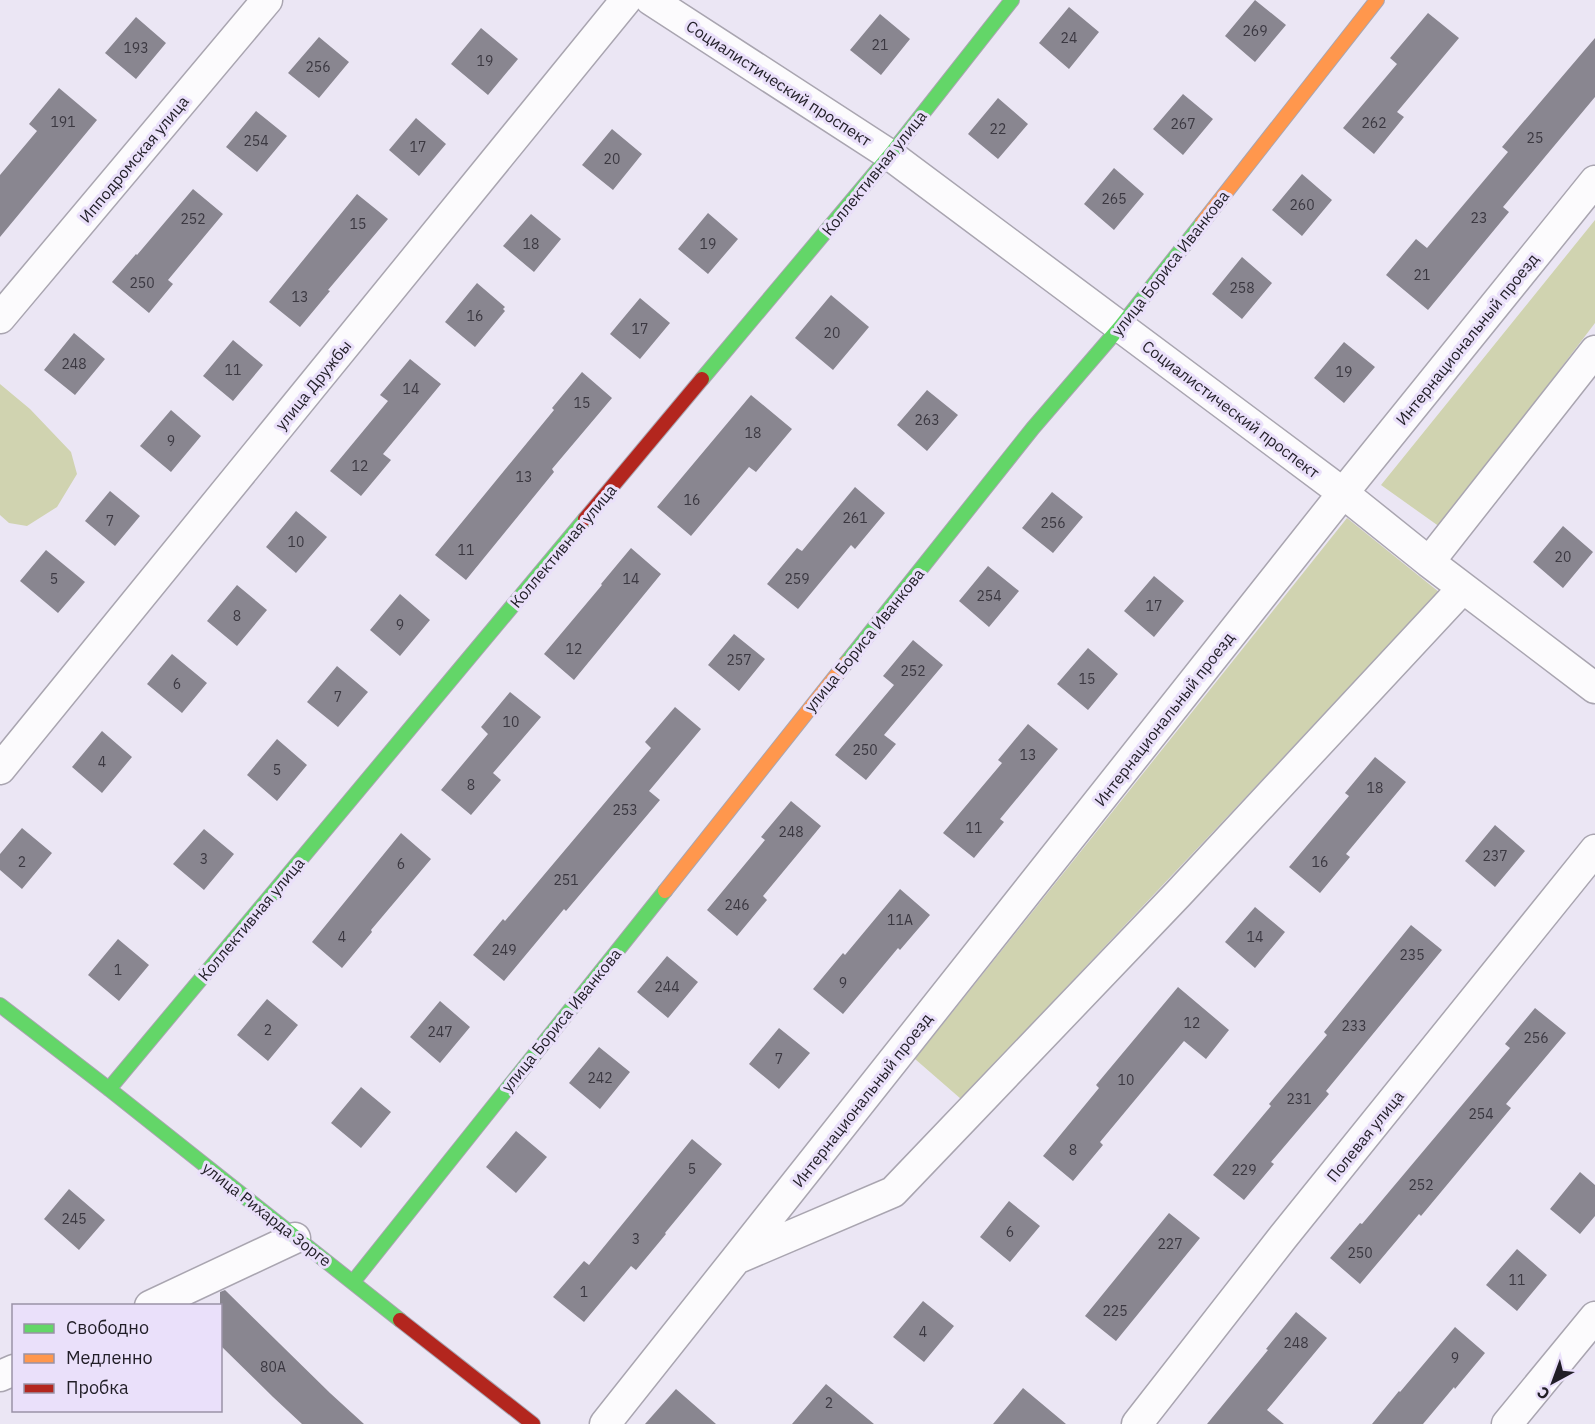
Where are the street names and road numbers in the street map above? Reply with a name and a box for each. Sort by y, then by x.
street label: Социалистический проспект [683,16,876,151]
street label: Ипподромская улица [75,91,193,226]
street label: Коллективная улица [817,106,931,240]
street label: улица Бориса Иванкова [1107,186,1233,340]
street label: Интернациональный проезд [1391,249,1543,429]
street label: улица Дружбы [271,336,355,434]
street label: Социалистический проспект [1138,336,1324,482]
street label: Коллективная улица [505,480,621,612]
street label: улица Бориса Иванкова [800,564,928,716]
street label: Интернациональный проезд [1090,628,1238,810]
street label: Коллективная улица [193,853,309,985]
street label: улица Бориса Иванкова [497,944,625,1096]
street label: Интернациональный проезд [788,1009,936,1191]
street label: Полевая улица [1322,1086,1408,1186]
street label: улица Рихарда Зорге [199,1157,336,1271]

